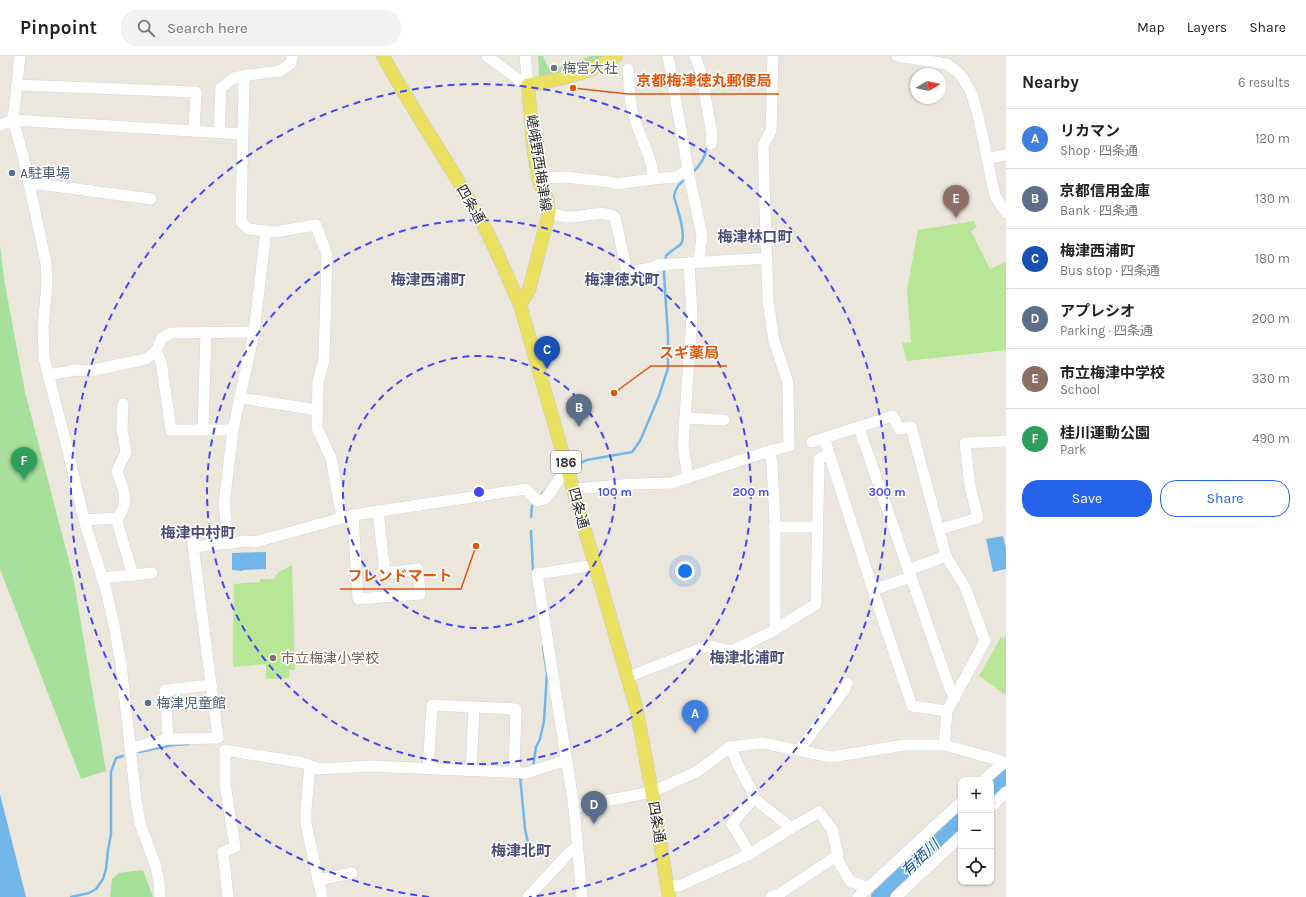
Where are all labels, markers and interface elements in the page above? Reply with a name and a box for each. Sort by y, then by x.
search box [121,10,401,46]
text: Pinpoint [20,17,97,39]
icon: search [135,17,157,39]
text: Search here [167,19,248,37]
text: Map [1137,19,1165,36]
text: Layers [1187,19,1227,36]
text: Share [1249,19,1286,36]
place label: 梅宮大社 [562,60,618,77]
marker: 梅宮大社 [549,63,559,73]
callout: 京都梅津徳丸郵便局 [628,67,779,94]
north arrow [910,68,946,104]
text: 京都梅津徳丸郵便局 [636,72,772,90]
text: Nearby [1022,72,1079,92]
text: 6 results [1238,75,1290,90]
street label: 嵯峨野西梅津線 [522,113,555,213]
text: リカマン [1060,122,1120,140]
text: A [1031,131,1039,146]
text: 120 m [1255,131,1290,146]
text: Shop · 四条通 [1060,143,1138,158]
place label: A駐車場 [20,165,70,182]
marker: A駐車場 [7,168,17,178]
street label: 四条通 [453,182,488,227]
text: 京都信用金庫 [1060,182,1150,200]
pin: E [943,185,969,218]
text: B [1031,191,1039,206]
text: 130 m [1255,191,1290,206]
text: Bank · 四条通 [1060,203,1138,218]
district label: 梅津林口町 [717,228,793,246]
text: 梅津西浦町 [1060,242,1135,260]
text: C [1031,251,1039,266]
text: 180 m [1255,251,1290,266]
text: Bus stop · 四条通 [1060,263,1160,278]
district label: 梅津西浦町 [390,271,466,289]
district label: 梅津徳丸町 [584,271,660,289]
text: アプレシオ [1060,302,1135,320]
text: D [1031,311,1039,326]
text: 200 m [1252,311,1290,326]
text: Parking · 四条通 [1060,323,1153,338]
pin: C [534,336,560,369]
callout: スギ薬局 [651,339,727,366]
text: スギ薬局 [659,344,719,362]
text: 市立梅津中学校 [1060,364,1165,382]
text: E [1031,371,1039,386]
text: 330 m [1252,371,1290,386]
text: School [1060,382,1100,397]
pin: B [566,394,592,427]
text: 桂川運動公園 [1060,424,1150,442]
text: F [1031,431,1039,446]
text: 490 m [1252,431,1290,446]
text: Park [1060,442,1086,457]
pin: F [11,447,37,480]
road number: 186 [551,451,581,473]
button: Save [1022,480,1152,517]
button: Share [1160,480,1290,517]
centre of rings [472,485,486,499]
text: 100 m [598,485,632,499]
text: 200 m [733,485,769,499]
text: 300 m [868,485,906,499]
street label: 四条通 [565,486,592,531]
district label: 梅津中村町 [160,524,236,542]
your location [675,561,695,581]
callout: フレンドマート [340,562,461,589]
text: フレンドマート [347,567,453,585]
district label: 梅津北浦町 [709,649,785,667]
place label: 市立梅津小学校 [281,650,379,667]
marker: 市立梅津小学校 [268,653,278,663]
place label: 梅津児童館 [156,695,226,712]
marker: 梅津児童館 [143,698,153,708]
pin: A [682,700,708,733]
map controls [958,777,994,885]
button: + [958,777,994,813]
pin: D [581,791,607,824]
street label: 四条通 [644,800,669,844]
button: − [958,813,994,849]
water label: 有栖川 [897,835,944,880]
district label: 梅津北町 [491,842,551,860]
button: locate [958,849,994,885]

